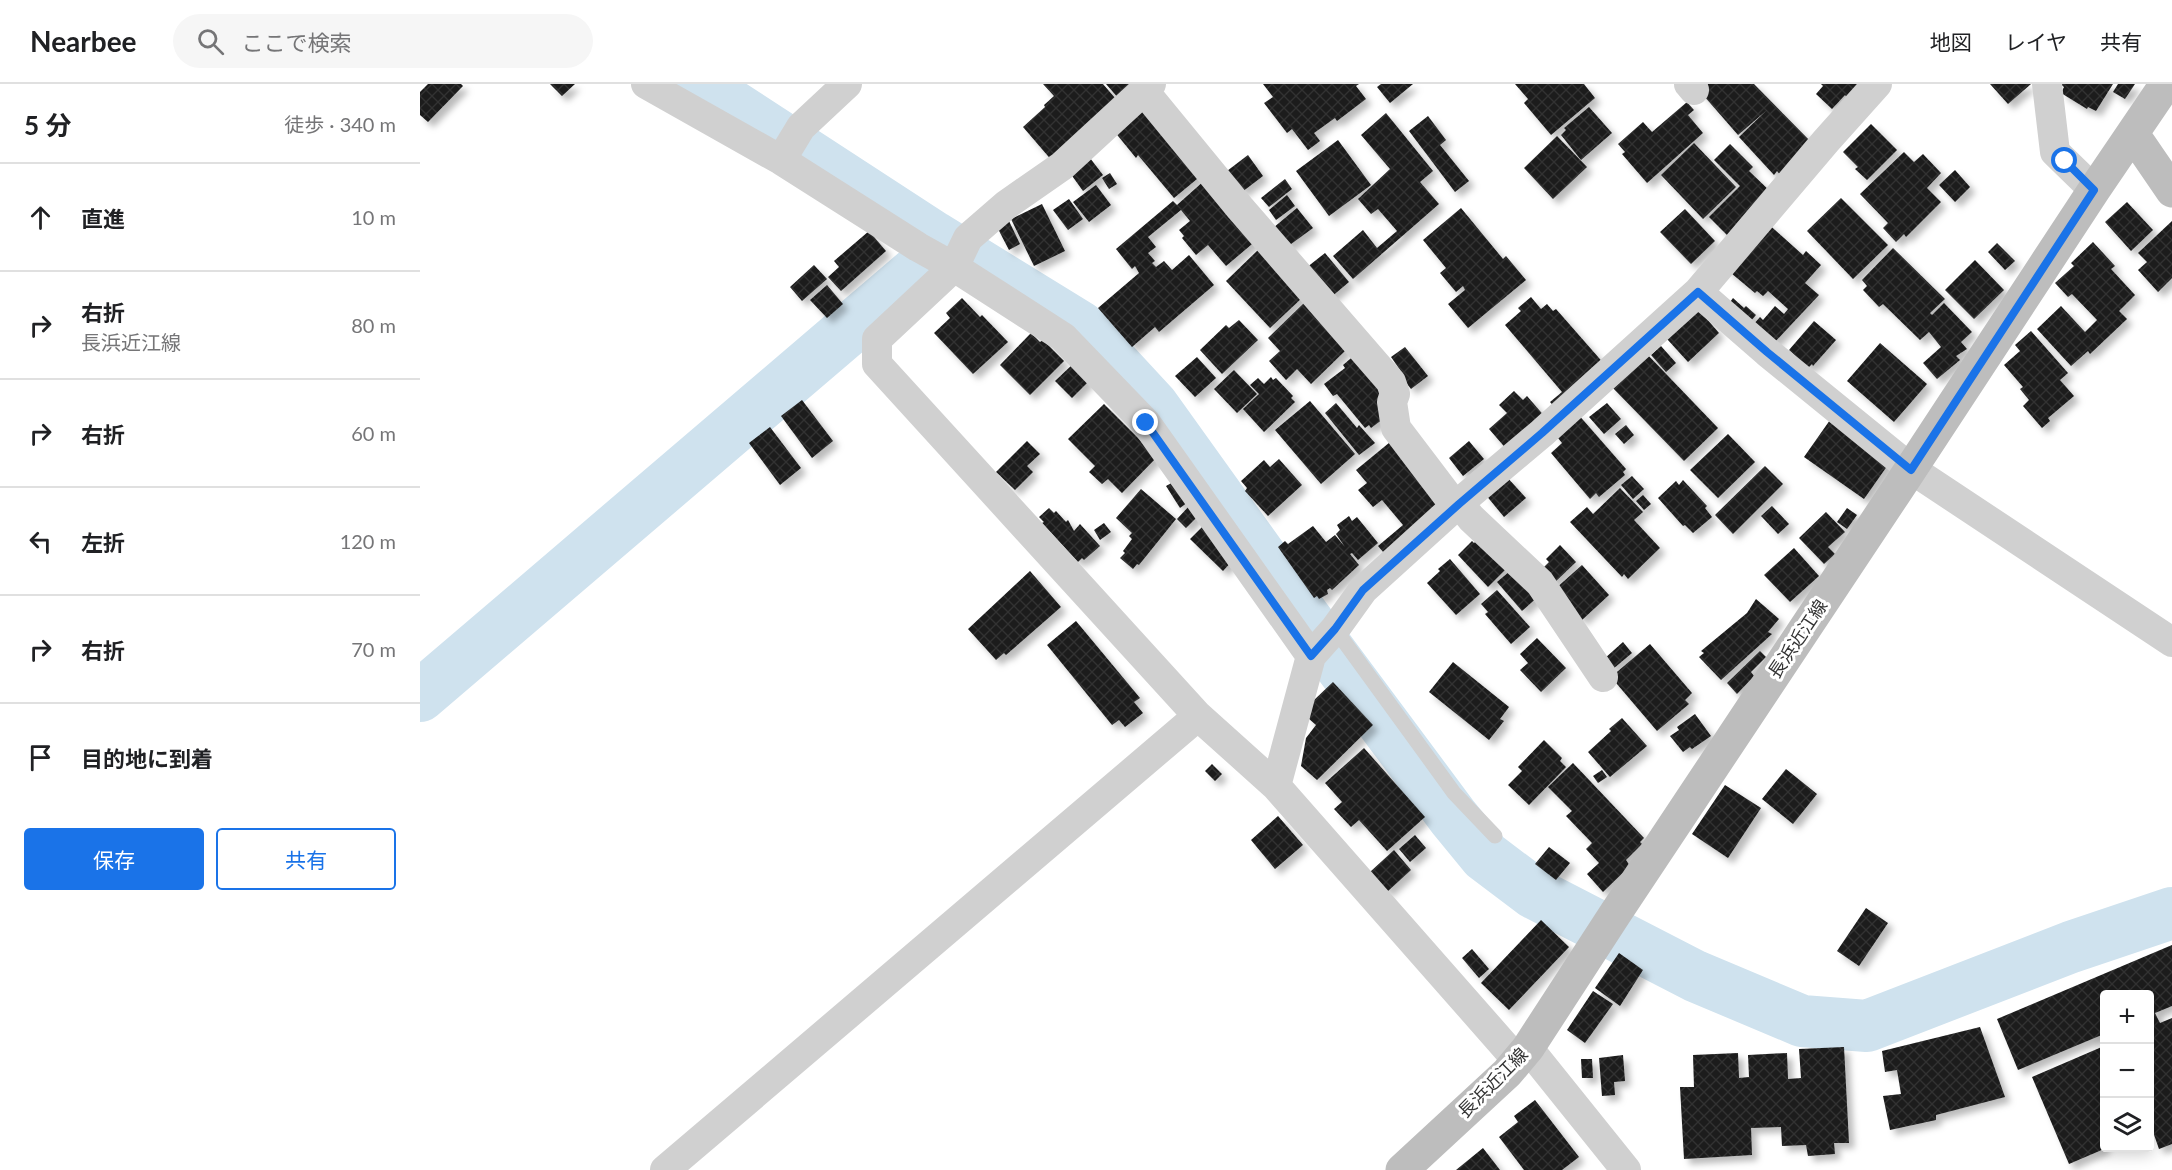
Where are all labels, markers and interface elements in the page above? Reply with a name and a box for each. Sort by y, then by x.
search box [173,14,593,68]
text: Nearbee [30,24,137,58]
icon: search [194,25,227,58]
text: ここで検索 [242,29,352,56]
text: 地図 [1930,29,1972,54]
text: レイヤ [2005,29,2067,54]
text: 共有 [2100,29,2142,54]
text: 5 分 [24,109,71,141]
text: 徒歩 · 340 m [284,112,396,136]
route start [2051,147,2077,173]
icon: ahead [24,201,57,234]
text: 直進 [81,205,125,232]
text: 10 m [351,205,396,229]
text: 右折 [81,299,125,326]
icon: right [24,309,57,342]
text: 80 m [351,313,396,337]
text: 長浜近江線 [81,330,181,354]
route end [1132,409,1158,435]
icon: right [24,417,57,450]
text: 右折 [81,421,125,448]
text: 60 m [351,421,396,445]
icon: left [24,525,57,558]
text: 左折 [81,529,125,556]
text: 120 m [340,529,396,553]
street label: 長浜近江線 [1763,595,1831,682]
icon: right [24,633,57,666]
text: 右折 [81,637,125,664]
text: 70 m [351,637,396,661]
icon: arrive [24,741,57,774]
text: 目的地に到着 [81,745,213,772]
button: 保存 [24,828,204,890]
button: 共有 [216,828,396,890]
map controls [2100,990,2154,1152]
button: + [2100,990,2154,1044]
street label: 長浜近江線 [1453,1043,1532,1122]
button: − [2100,1044,2154,1098]
button: layers [2100,1098,2154,1152]

